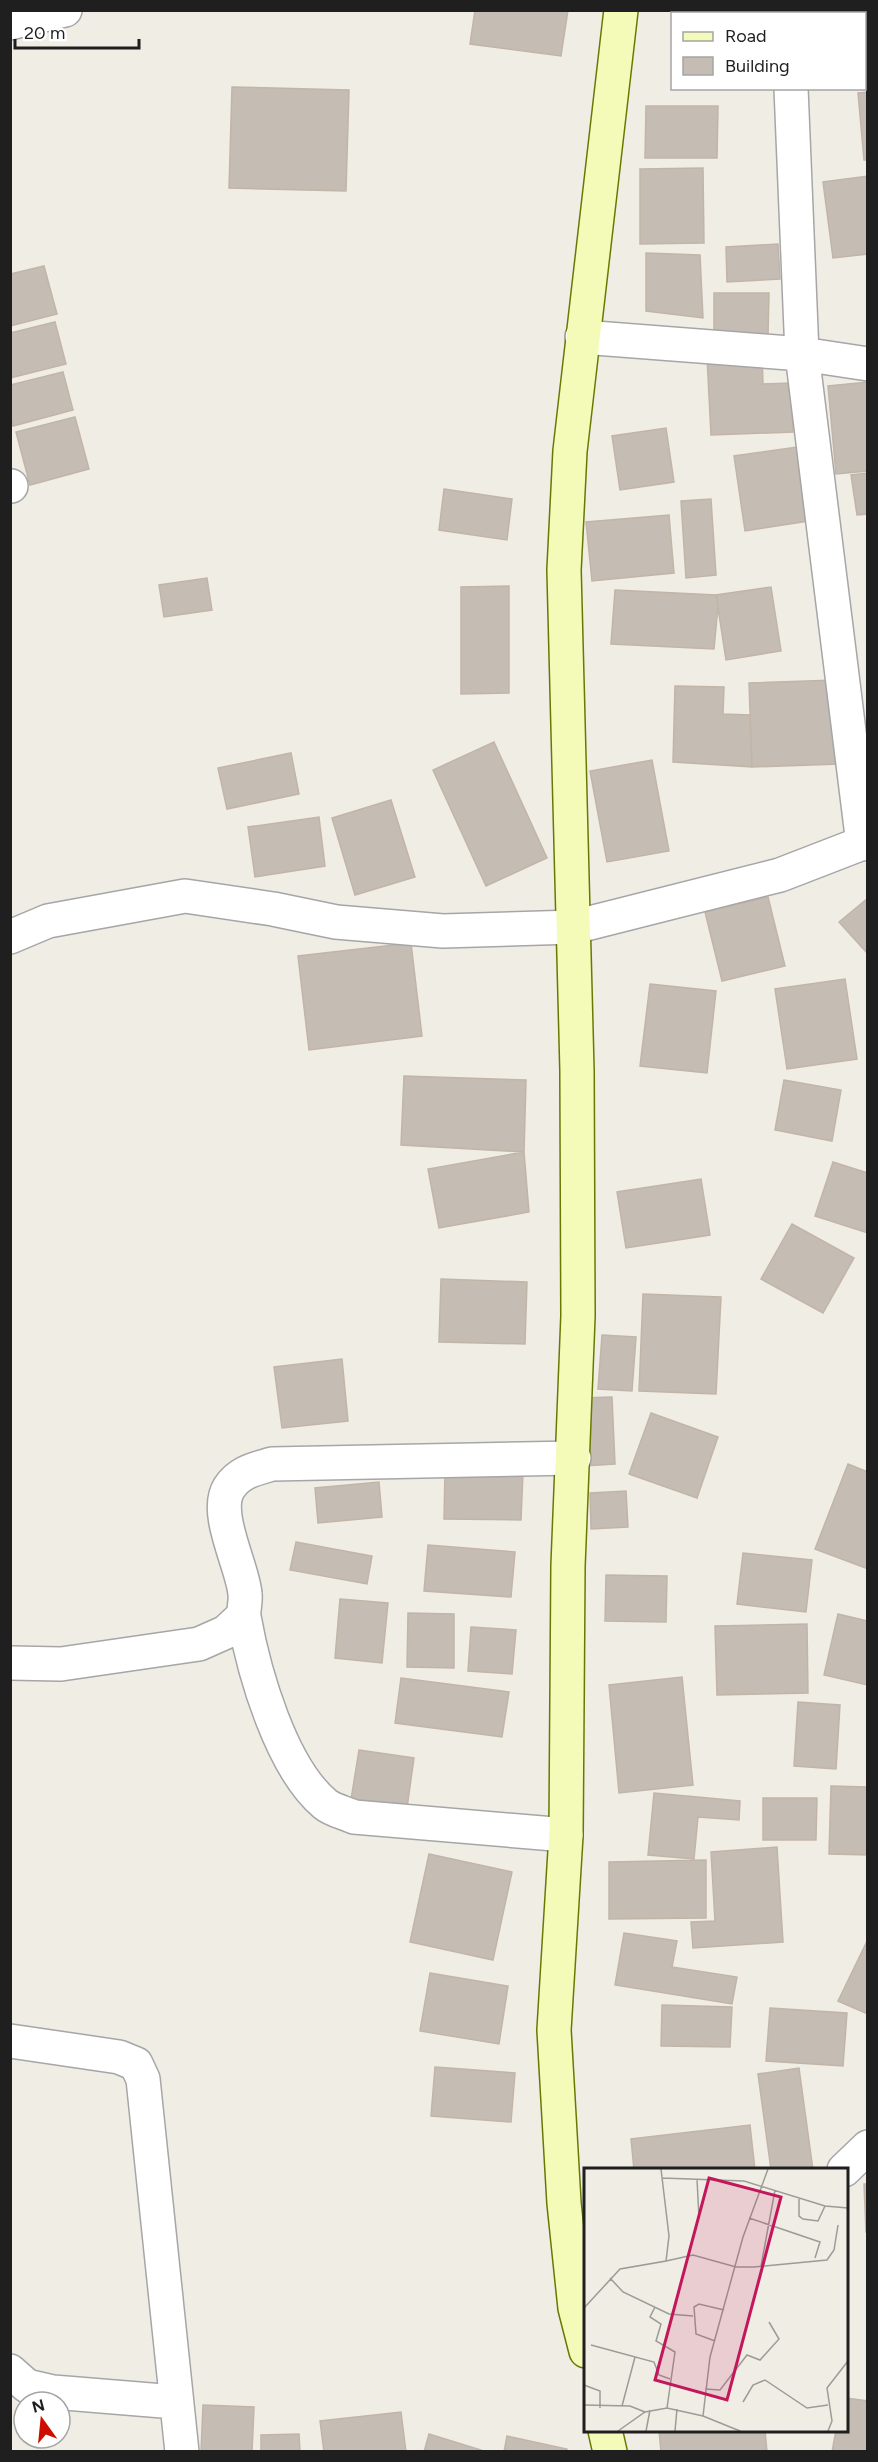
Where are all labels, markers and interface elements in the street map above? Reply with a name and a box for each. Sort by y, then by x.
scale bar [15,12,140,50]
legend [671,12,866,90]
text: 20 m [24,22,65,44]
text: Road [725,25,766,47]
text: Building [725,55,790,77]
inset map [584,2168,848,2432]
north arrow [12,2390,72,2450]
text: N [30,2395,47,2417]

